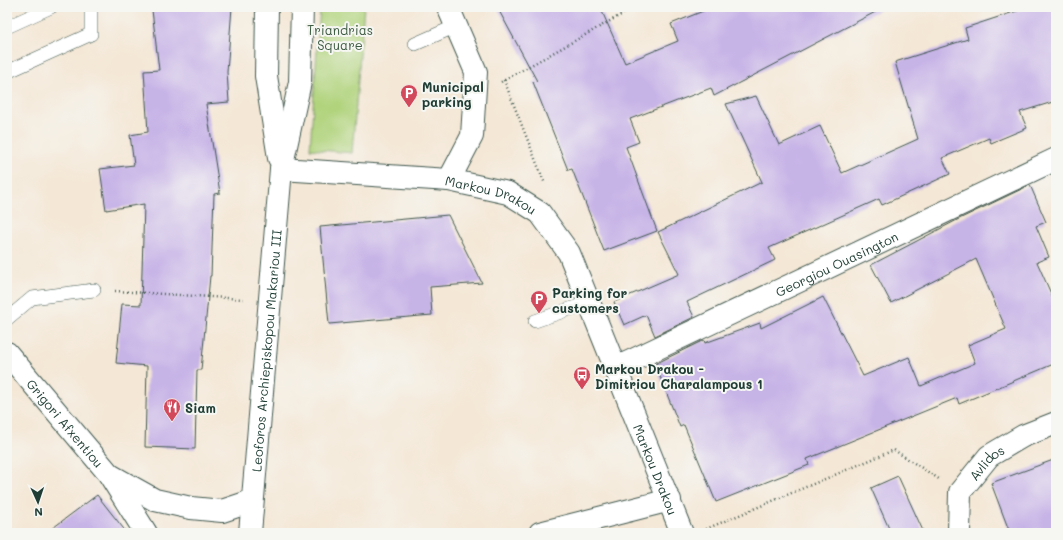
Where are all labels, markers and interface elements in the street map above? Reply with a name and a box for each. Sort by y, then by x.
park label: Triandrias Square [307,21,373,53]
place label: Municipal parking [422,78,484,110]
parking icon: Municipal parking [399,83,419,108]
street label: Markou Drakou [444,171,540,217]
street label: Georgiou Ouasington [772,227,900,300]
street label: Leoforos Archiepiskopou Makariou III [247,229,284,472]
place label: Parking for customers [552,284,627,316]
parking icon: Parking for customers [529,289,549,314]
place label: Markou Drakou - Dimitriou Charalampous 1 [595,360,763,392]
bus stop icon: Markou Drakou - Dimitriou Charalampous 1 [572,365,592,390]
street label: Grigori Afxentiou [24,375,108,470]
restaurant icon: Siam [162,397,182,422]
place label: Siam [185,399,216,416]
street label: Markou Drakou [630,421,682,517]
street label: Avlidos [965,441,1007,483]
north arrow [18,482,58,522]
text: N [34,505,43,520]

